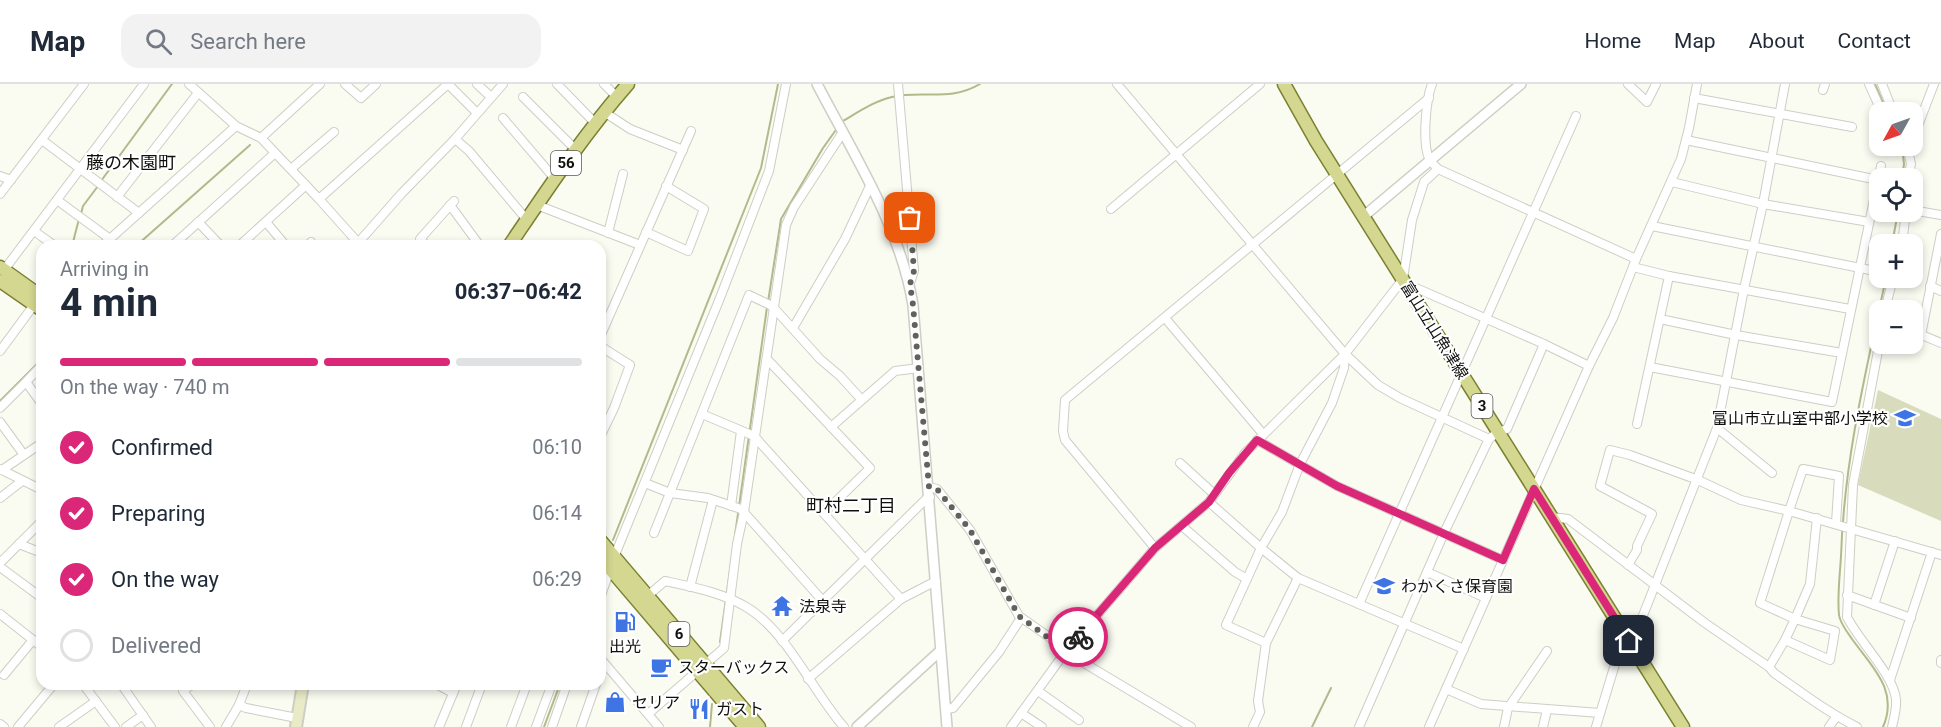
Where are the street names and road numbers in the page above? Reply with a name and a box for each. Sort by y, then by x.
road number: 56 [551,151,581,175]
street label: 富山立山魚津線 [1397,278,1472,383]
road number: 3 [1472,394,1492,418]
road number: 6 [668,622,690,646]

